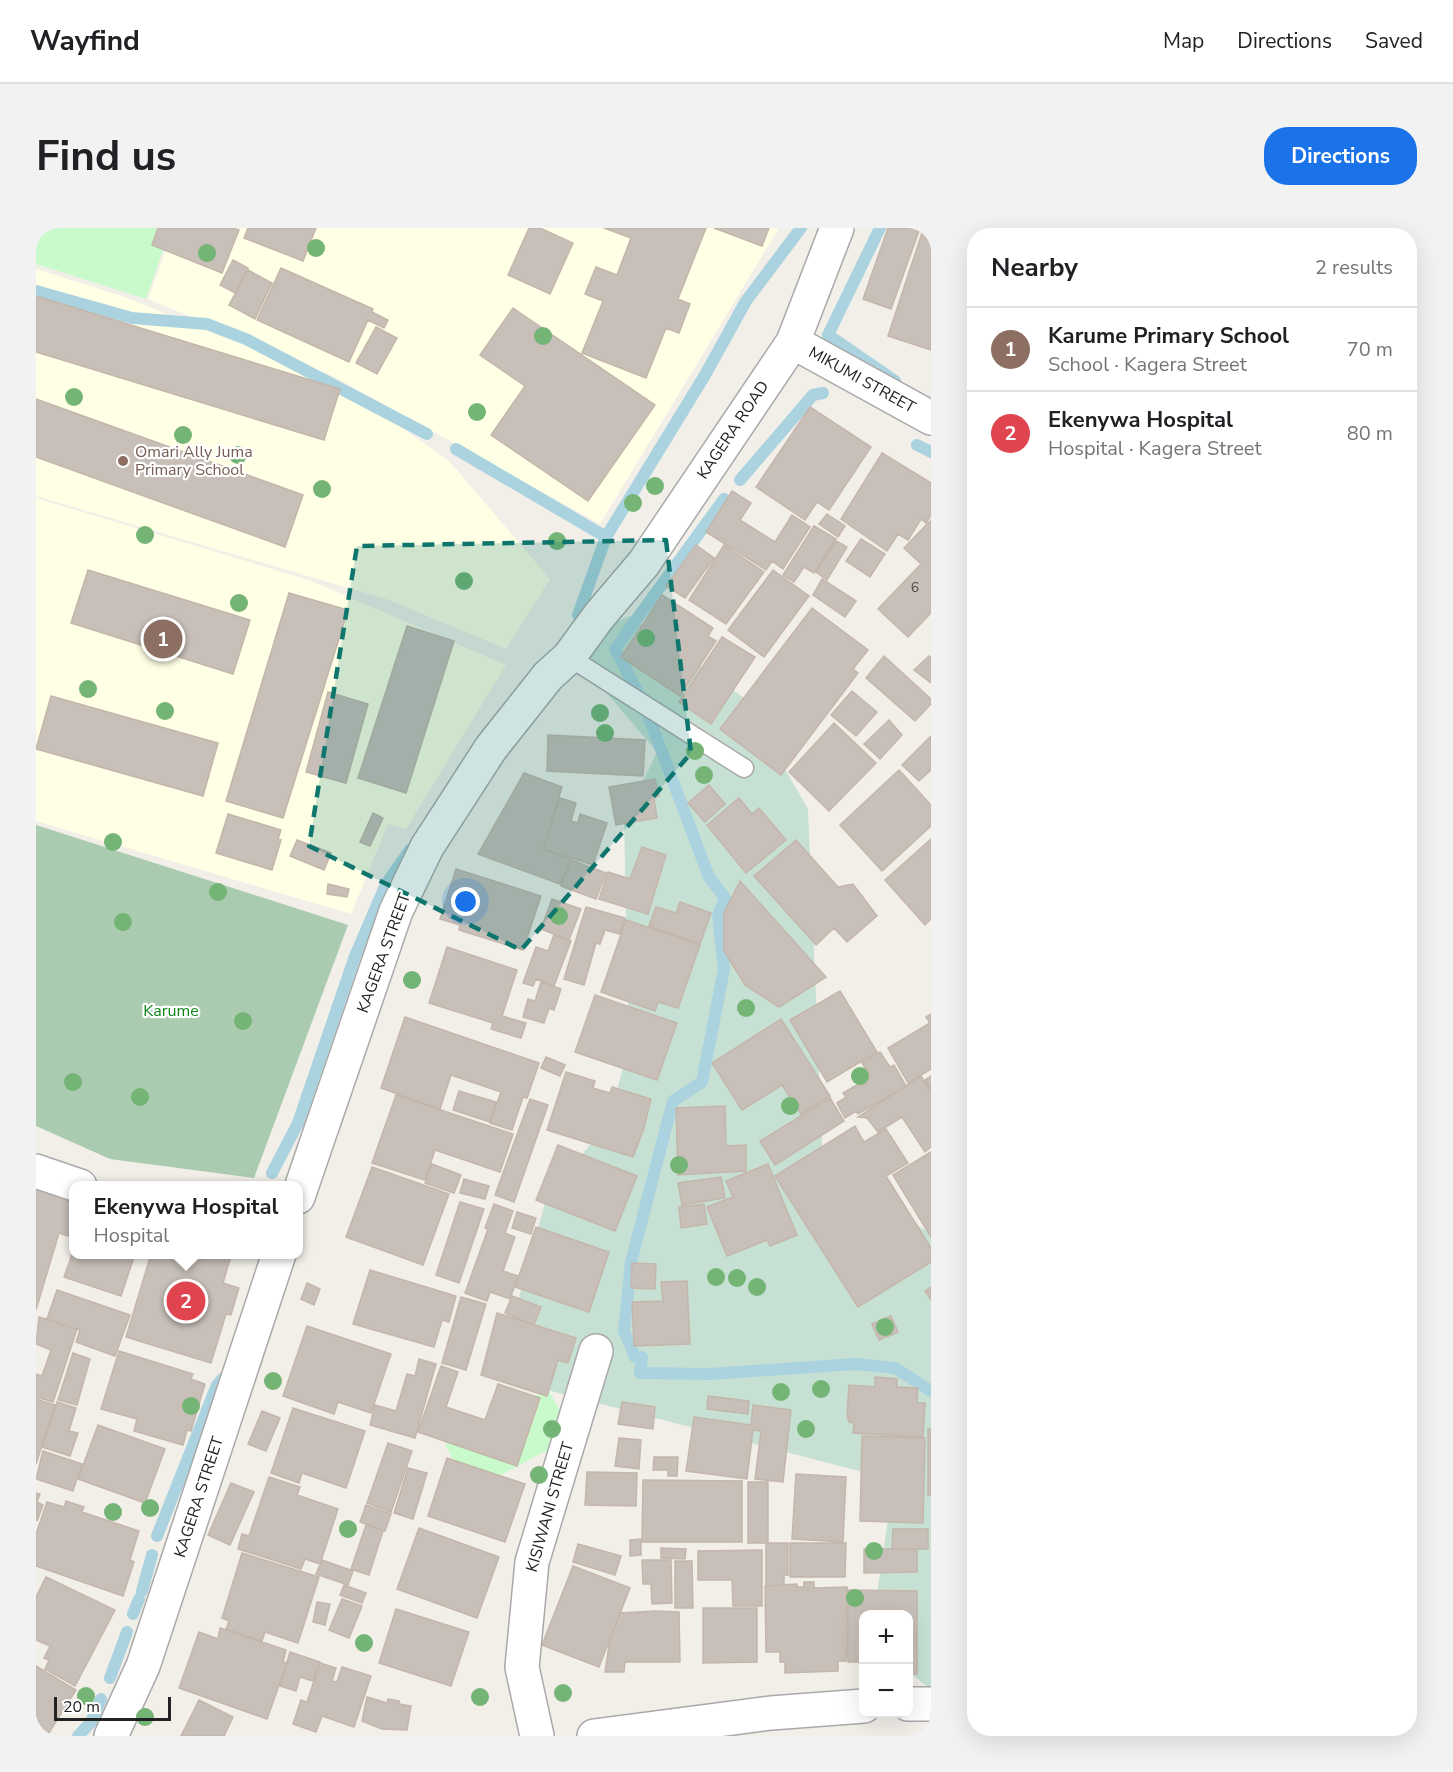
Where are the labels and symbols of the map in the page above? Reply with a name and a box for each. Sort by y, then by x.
street label: MIKUMI STREET [805,341,920,419]
street label: KAGERA ROAD [692,376,774,484]
place label: Omari Ally Juma Primary School [135,441,253,481]
marker: Omari Ally Juma Primary School [116,454,130,468]
house number: 6 [911,578,919,597]
pin: 1 [144,616,182,662]
your location [451,887,480,916]
street label: KAGERA STREET [352,890,416,1016]
park label: Karume [143,1000,199,1022]
pin: 2 [166,1278,206,1324]
street label: KAGERA STREET [169,1433,229,1560]
street label: KISIWANI STREET [521,1439,579,1575]
scale bar [54,1694,171,1722]

